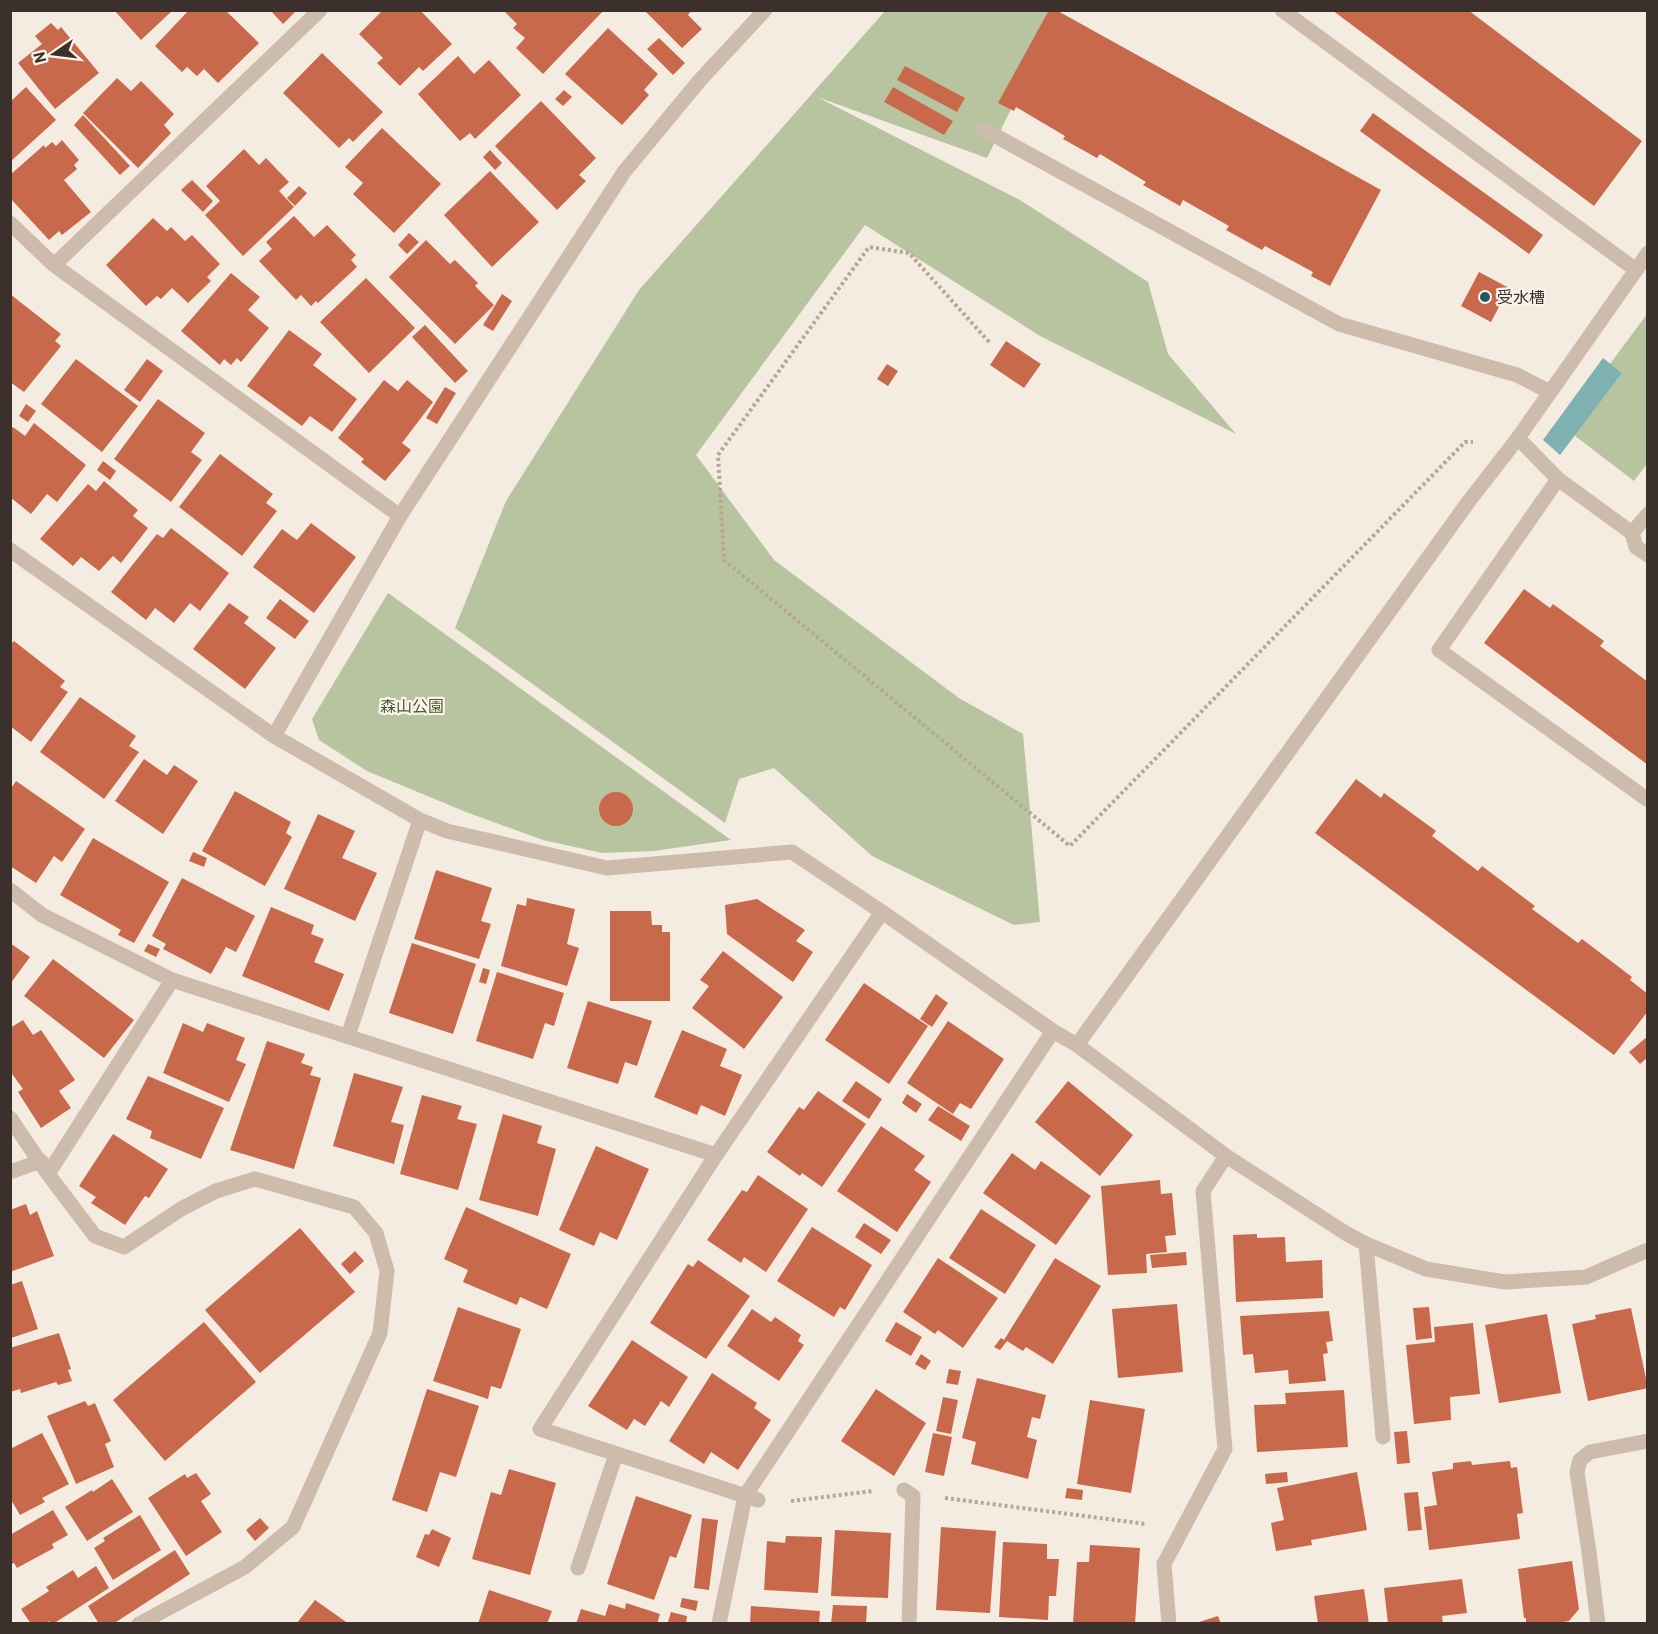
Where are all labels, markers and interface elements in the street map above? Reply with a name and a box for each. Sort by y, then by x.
north arrow [24,24,84,84]
text: N [28,50,49,65]
place label: 受水槽 [1497,287,1545,306]
marker: 受水槽 [1478,290,1492,304]
park label: 森山公園 [380,696,444,715]

